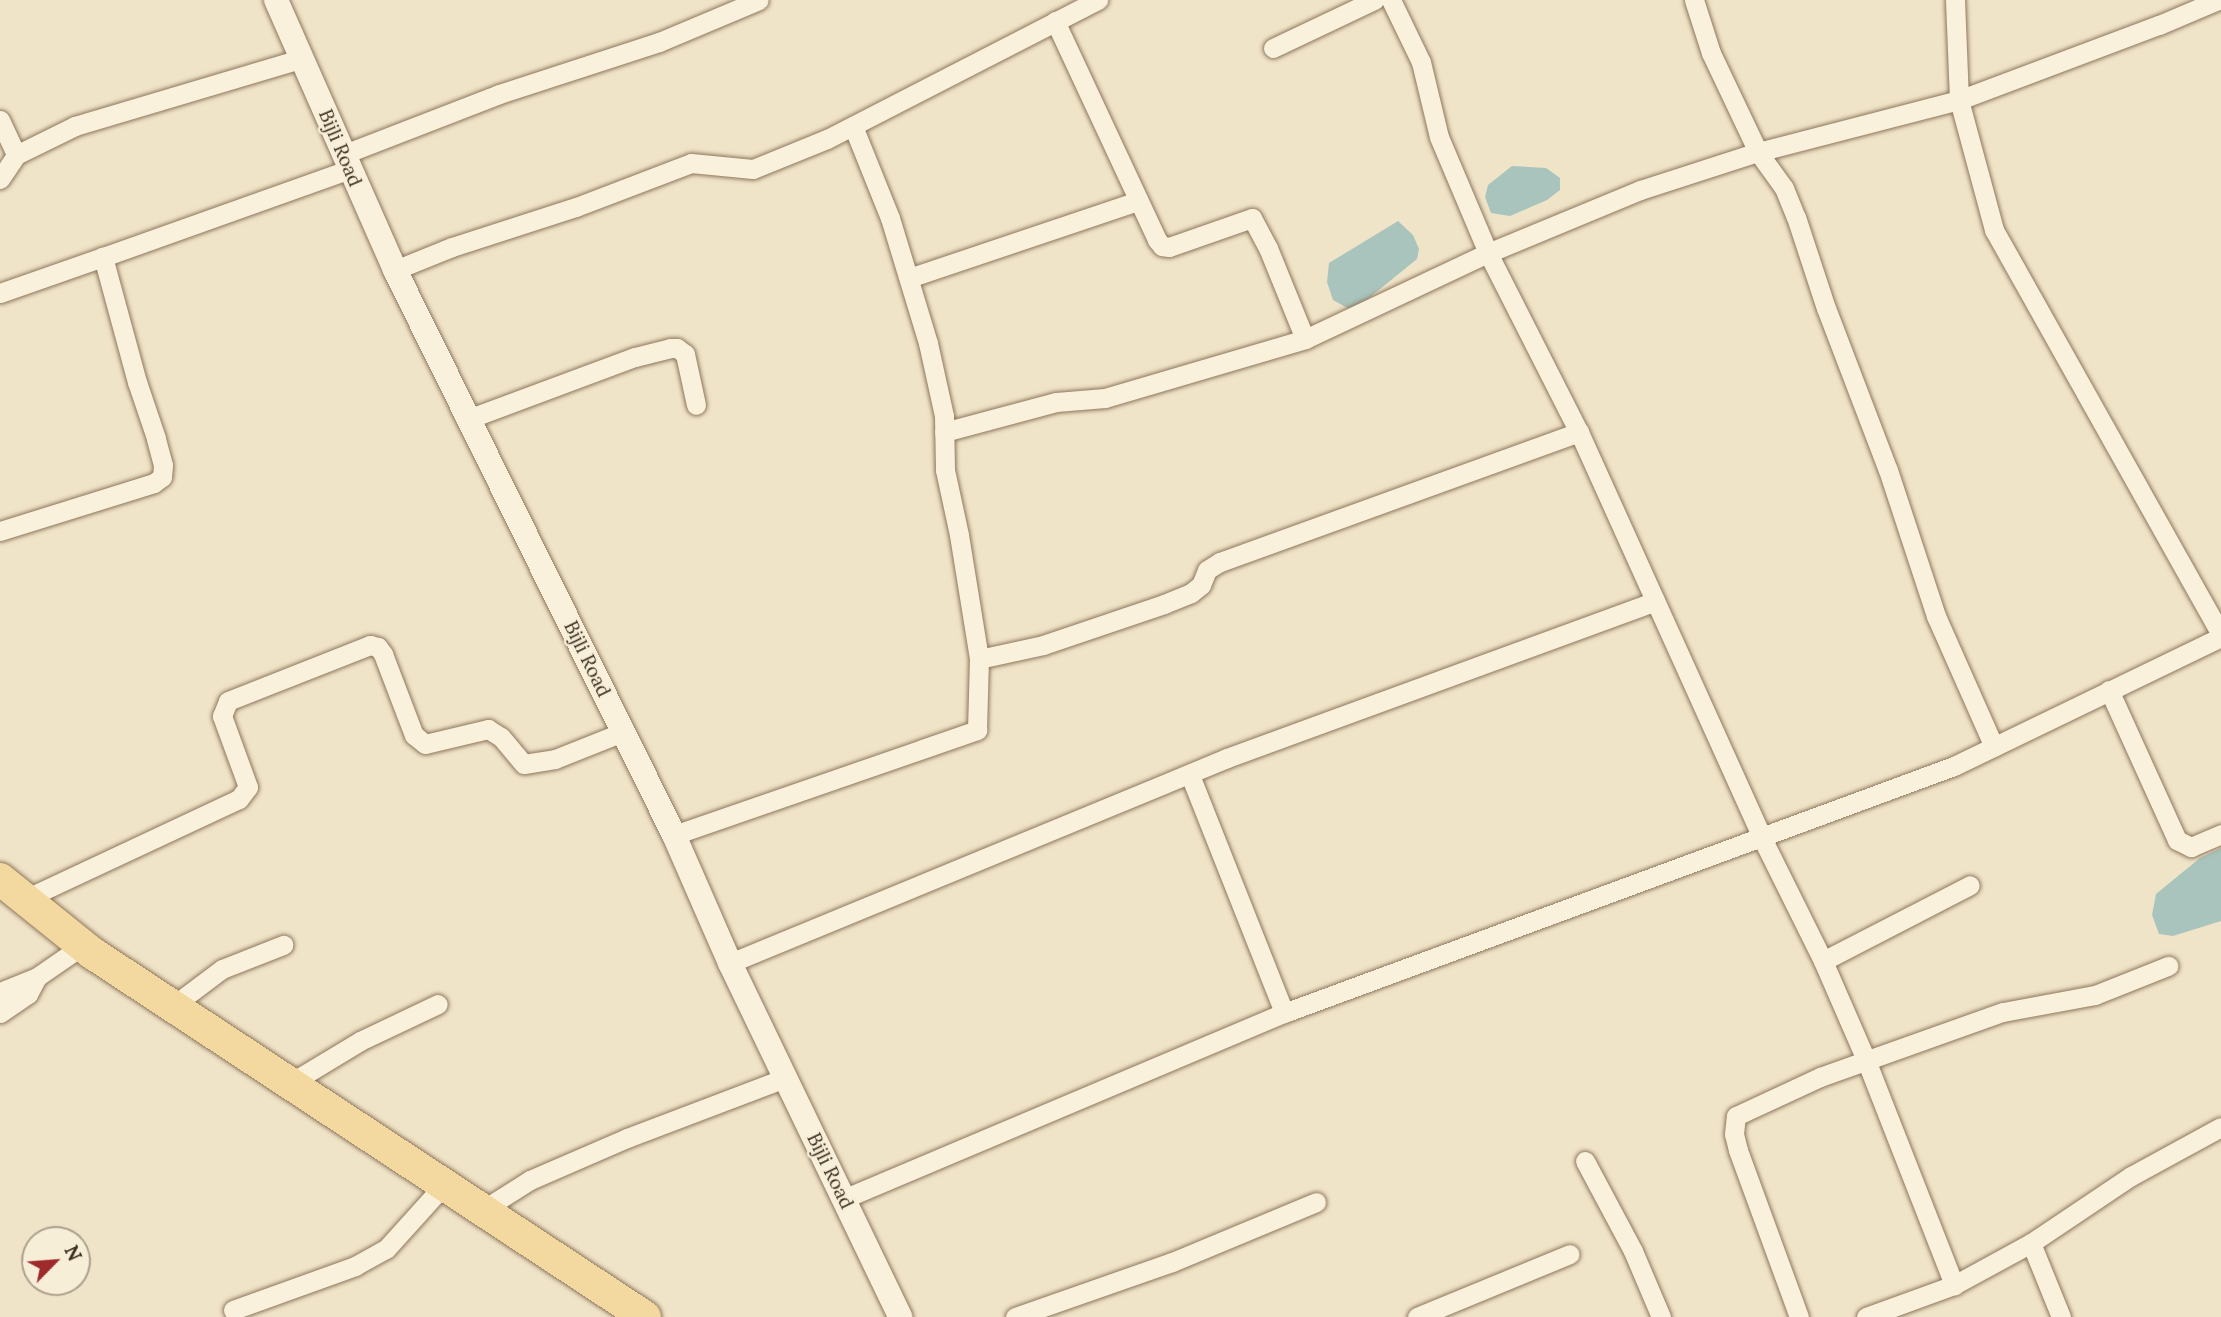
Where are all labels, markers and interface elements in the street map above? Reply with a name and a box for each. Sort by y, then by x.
street label: Bijli Road [314,106,366,190]
street label: Bijli Road [559,617,615,701]
street label: Bijli Road [802,1129,858,1213]
north arrow [21,1226,91,1296]
text: N [59,1241,87,1265]

